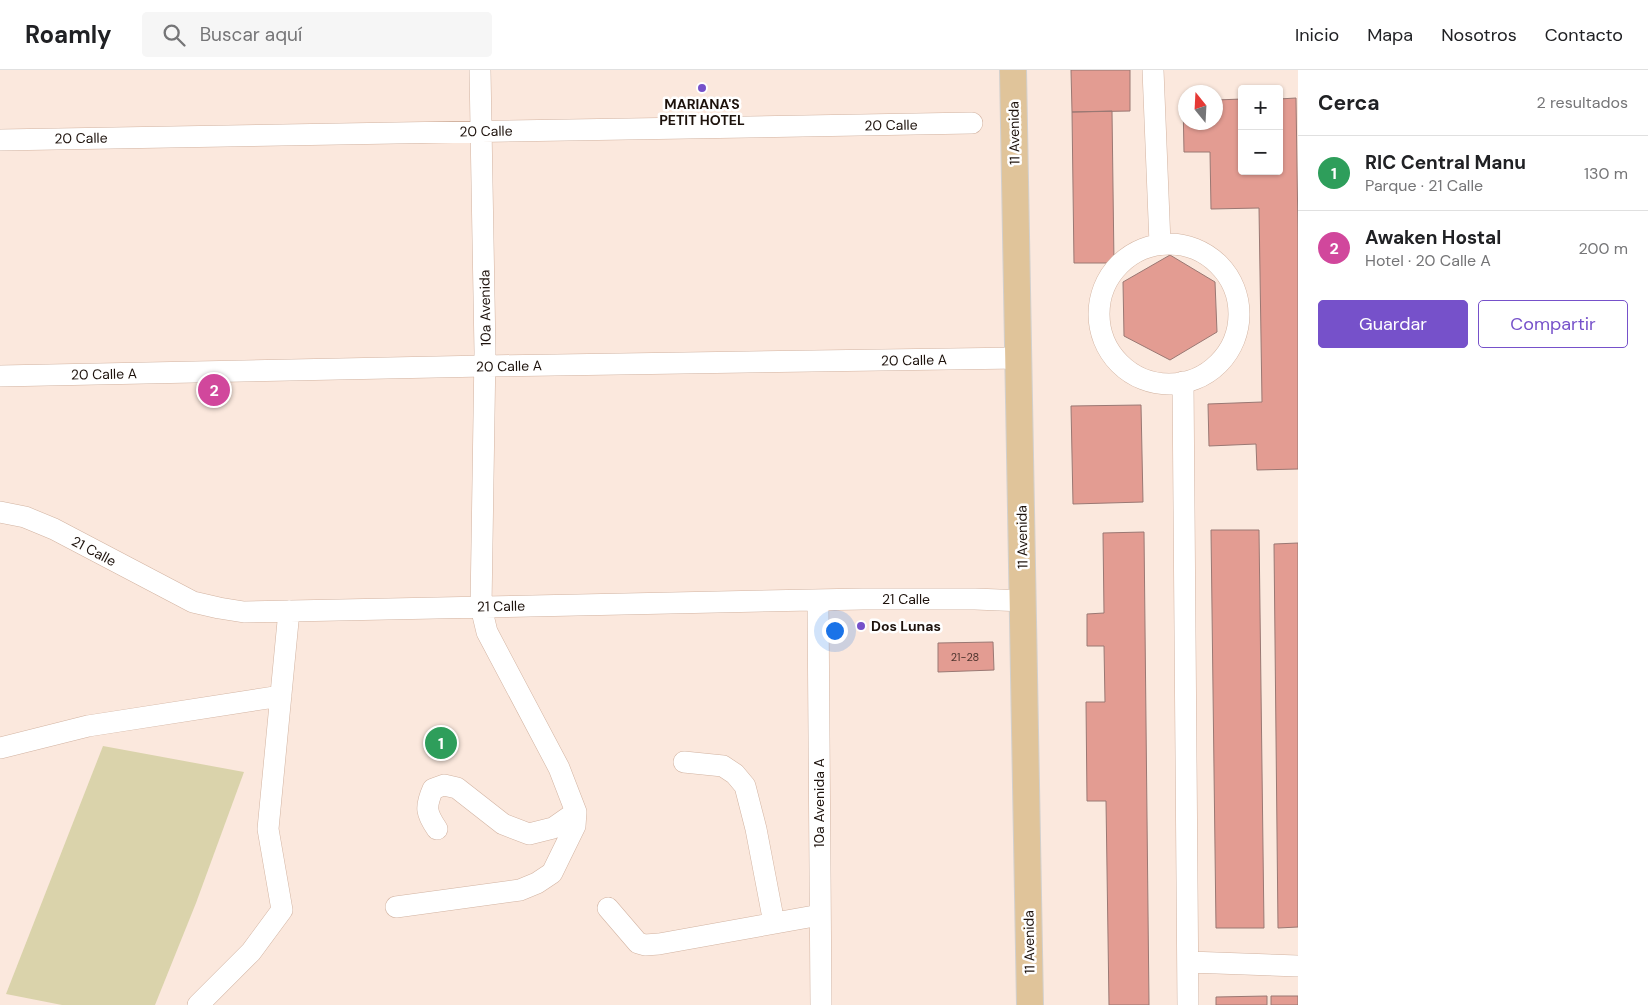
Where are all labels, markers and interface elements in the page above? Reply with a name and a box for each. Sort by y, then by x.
search box [142,12,492,57]
text: Roamly [25,19,112,50]
icon: search [160,21,188,49]
text: Buscar aquí [200,22,302,47]
text: Inicio [1295,23,1339,47]
text: Mapa [1367,23,1413,47]
text: Nosotros [1441,23,1517,47]
text: Contacto [1545,23,1623,47]
marker: MARIANA'S PETIT HOTEL [696,82,708,94]
north arrow [1178,85,1223,130]
map controls [1238,85,1283,175]
button: + [1238,85,1283,130]
text: Cerca [1318,89,1380,117]
text: 2 resultados [1537,92,1628,113]
place label: MARIANA'S PETIT HOTEL [659,95,745,129]
street label: 11 Avenida [1004,101,1024,165]
street label: 20 Calle [864,116,918,134]
street label: 20 Calle [459,122,513,140]
street label: 20 Calle [54,129,108,147]
button: − [1238,130,1283,175]
text: RIC Central Manu [1365,150,1526,175]
text: 1 [1331,163,1337,184]
text: 130 m [1584,163,1628,184]
text: Parque · 21 Calle [1365,175,1483,196]
text: Awaken Hostal [1365,225,1501,250]
text: 2 [1329,238,1339,259]
text: 200 m [1579,238,1628,259]
text: Hotel · 20 Calle A [1365,250,1491,271]
street label: 10a Avenida [475,270,495,346]
button: Guardar [1318,300,1468,348]
button: Compartir [1478,300,1628,348]
street label: 20 Calle A [881,350,947,370]
street label: 20 Calle A [476,356,542,376]
street label: 20 Calle A [71,364,137,384]
pin: 2 [198,371,230,409]
street label: 11 Avenida [1012,505,1032,569]
street label: 21 Calle [69,532,119,570]
street label: 21 Calle [882,590,930,608]
street label: 21 Calle [477,597,525,615]
place label: Dos Lunas [871,617,941,635]
your location [822,618,848,644]
marker: Dos Lunas [855,620,867,632]
house number: 21-28 [951,650,979,664]
pin: 1 [425,724,457,762]
street label: 10a Avenida A [810,758,828,848]
street label: 11 Avenida [1019,910,1039,974]

